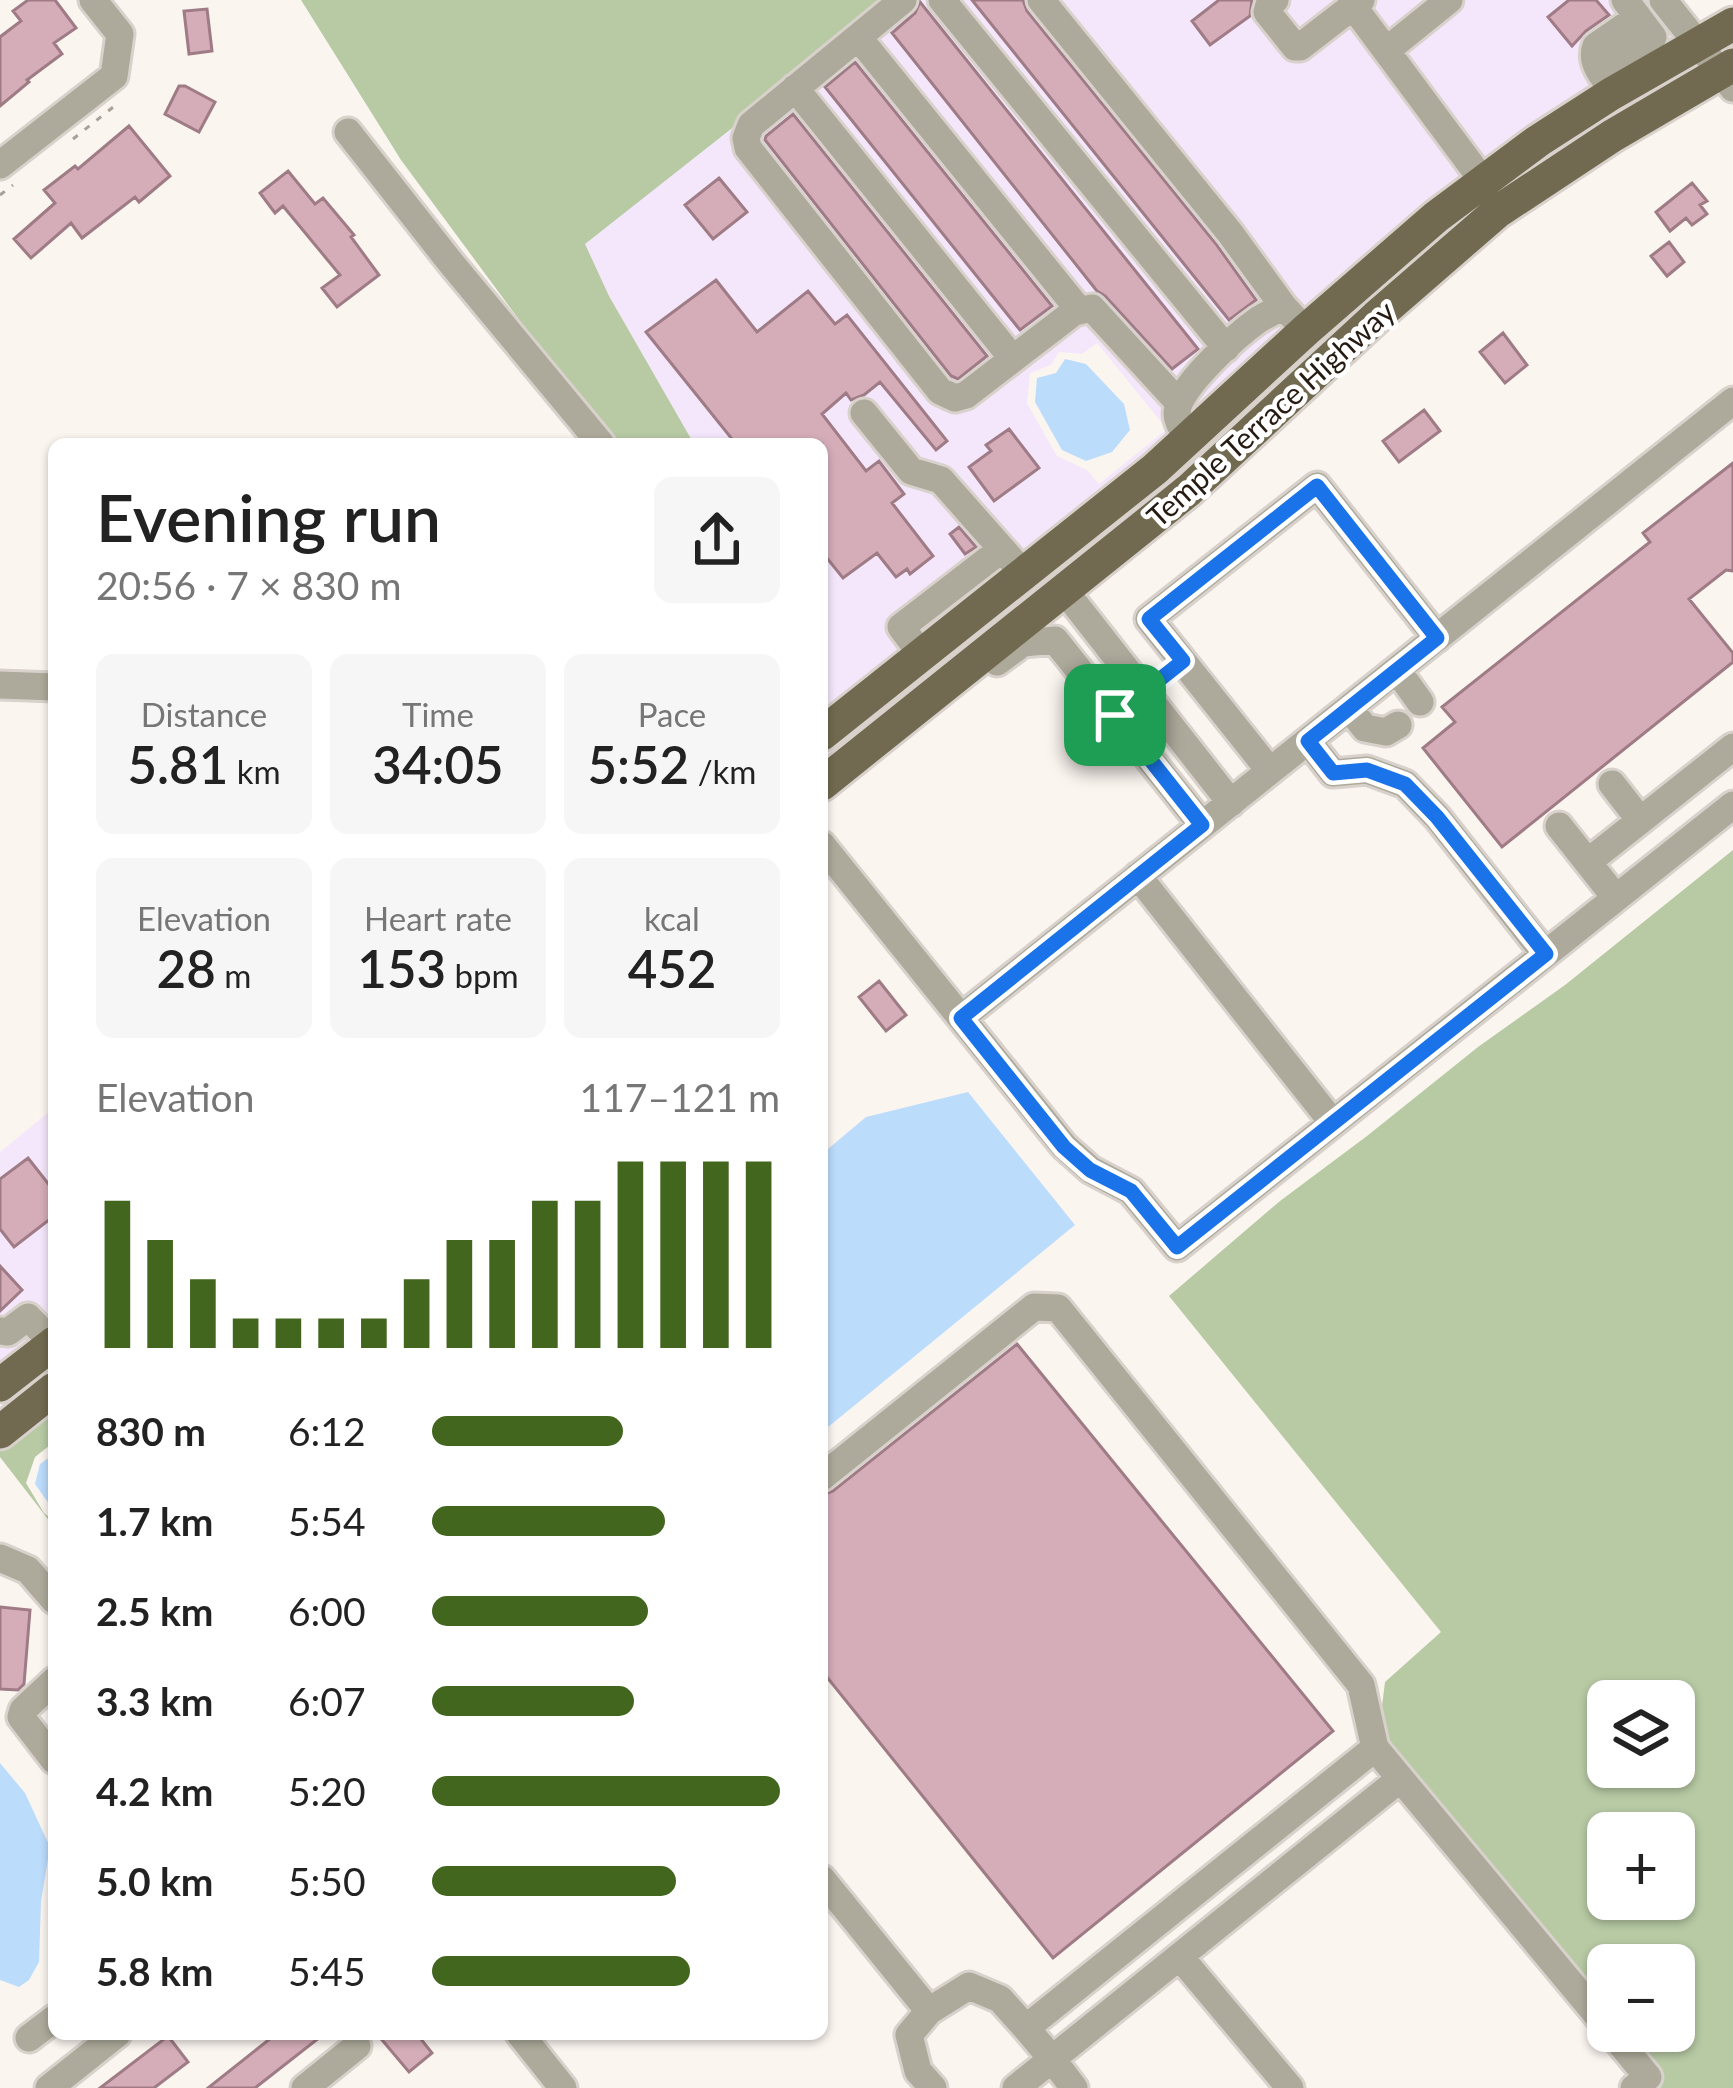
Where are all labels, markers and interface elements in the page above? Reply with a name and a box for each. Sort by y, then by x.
street label: Temple Terrace Highway [1139,292,1402,534]
text: Evening run [96,477,441,556]
button: share [654,477,780,603]
text: 20:56 · 7 × 830 m [96,562,401,608]
pin [1064,664,1166,766]
icon: arrive [1082,682,1148,748]
text: Distance [141,694,267,734]
text: Time [402,694,474,734]
text: Pace [638,694,706,734]
text: 5.81 [127,734,228,795]
text: 34:05 [372,734,504,795]
text: 5:52 [588,734,689,795]
text: km [228,751,281,791]
text: /km [689,751,756,791]
text: Elevation [137,898,271,938]
text: Heart rate [364,898,512,938]
text: kcal [644,898,700,938]
text: 28 [157,938,216,999]
text: 153 [357,938,446,999]
text: 452 [628,938,716,999]
text: m [216,955,251,995]
text: bpm [446,955,519,995]
text: Elevation [96,1074,254,1120]
text: 117–121 m [580,1074,780,1120]
text: 830 m [96,1408,206,1454]
text: 6:12 [288,1408,366,1454]
text: 1.7 km [96,1498,214,1544]
text: 5:54 [288,1498,366,1544]
text: 2.5 km [96,1588,214,1634]
text: 6:00 [288,1588,366,1634]
text: 3.3 km [96,1678,214,1724]
text: 6:07 [288,1678,366,1724]
map controls [1587,1680,1695,2052]
button: layers [1587,1680,1695,1788]
text: 4.2 km [96,1768,214,1814]
text: 5:20 [288,1768,366,1814]
button: + [1587,1812,1695,1920]
text: 5.0 km [96,1858,214,1904]
text: 5:50 [288,1858,366,1904]
button: − [1587,1944,1695,2052]
text: 5.8 km [96,1948,214,1994]
text: 5:45 [288,1948,366,1994]

